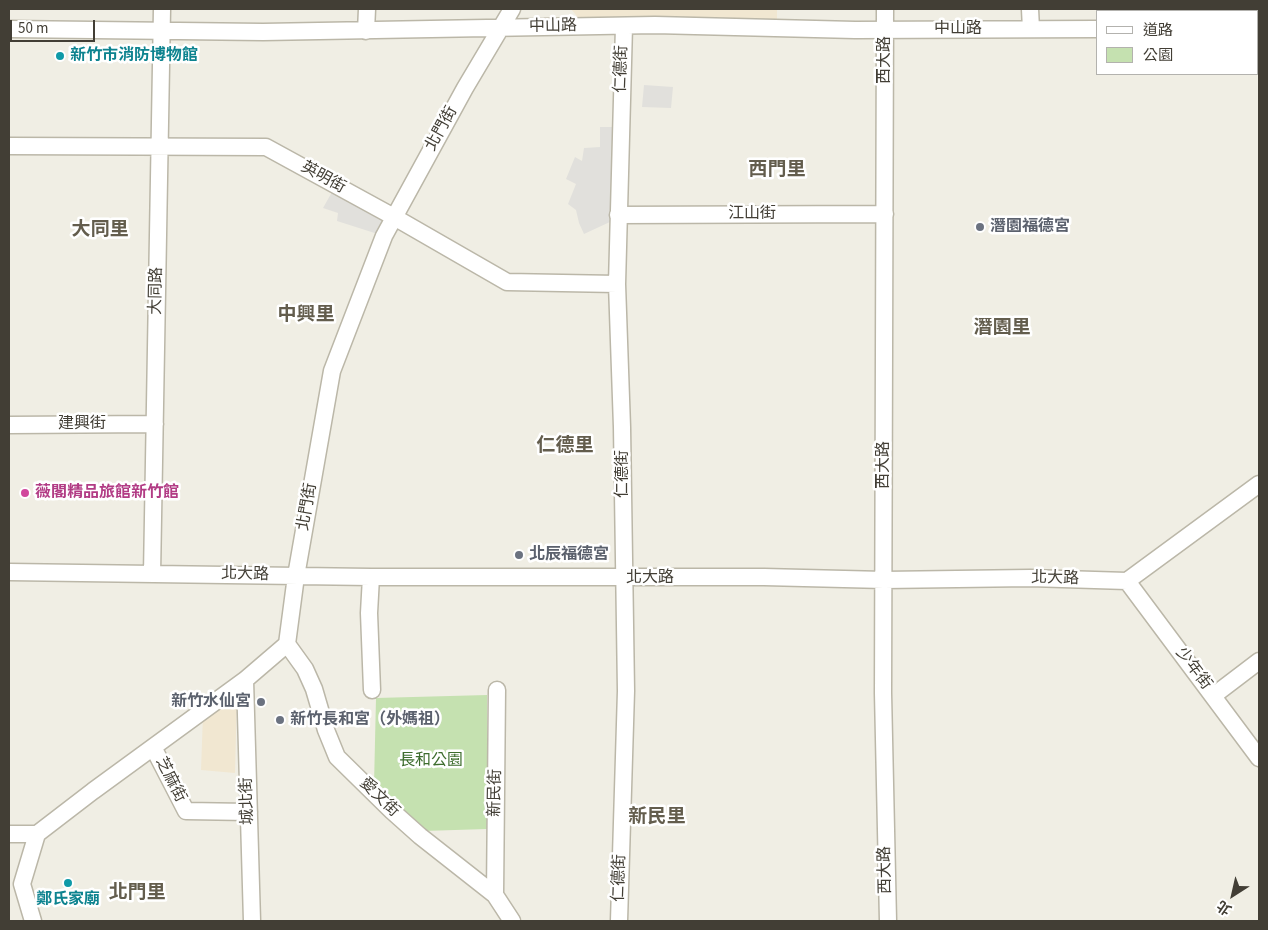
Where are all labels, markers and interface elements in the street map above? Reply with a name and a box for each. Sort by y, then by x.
scale bar [12,10,98,42]
legend [1096,10,1258,75]
street label: 中山路 [529,17,577,37]
text: 50 m [18,18,48,39]
street label: 中山路 [934,19,982,39]
text: 道路 [1143,20,1173,41]
street label: 西大路 [875,36,895,84]
street label: 仁德街 [612,45,632,93]
text: 公園 [1143,45,1173,66]
place label: 新竹市消防博物館 [70,46,198,66]
marker: 新竹市消防博物館 [54,50,66,62]
street label: 北門街 [422,103,462,155]
street label: 英明街 [297,158,349,198]
district label: 西門里 [749,160,805,182]
street label: 江山街 [728,204,776,224]
place label: 潛園福德宮 [990,217,1070,237]
district label: 大同里 [72,220,128,242]
marker: 潛園福德宮 [974,221,986,233]
street label: 大同路 [147,267,167,315]
district label: 中興里 [278,305,334,327]
district label: 潛園里 [974,318,1030,340]
street label: 建興街 [58,414,106,434]
district label: 仁德里 [537,436,593,458]
street label: 西大路 [874,441,894,489]
street label: 仁德街 [613,450,633,498]
street label: 北門街 [294,482,322,532]
place label: 薇閣精品旅館新竹館 [35,483,179,503]
marker: 薇閣精品旅館新竹館 [19,487,31,499]
place label: 北辰福德宮 [529,545,609,565]
marker: 北辰福德宮 [513,549,525,561]
street label: 北大路 [221,565,269,585]
street label: 北大路 [626,568,674,588]
street label: 北大路 [1031,569,1079,589]
street label: 少年街 [1171,644,1215,694]
place label: 新竹水仙宮 [171,692,251,712]
marker: 新竹水仙宮 [255,696,267,708]
place label: 新竹長和宮（外媽祖） [290,710,450,730]
marker: 新竹長和宮（外媽祖） [274,714,286,726]
park label: 長和公園 [399,751,463,771]
street label: 芝麻街 [151,754,189,806]
street label: 新民街 [486,769,506,817]
street label: 愛文街 [355,774,403,822]
street label: 城北街 [238,777,258,825]
district label: 新民里 [629,807,685,829]
street label: 西大路 [876,846,896,894]
street label: 仁德街 [610,854,630,902]
north arrow [1208,870,1258,920]
marker: 鄭氏家廟 [62,877,74,889]
district label: 北門里 [109,883,165,905]
place label: 鄭氏家廟 [36,890,100,910]
text: 北 [1213,895,1236,919]

